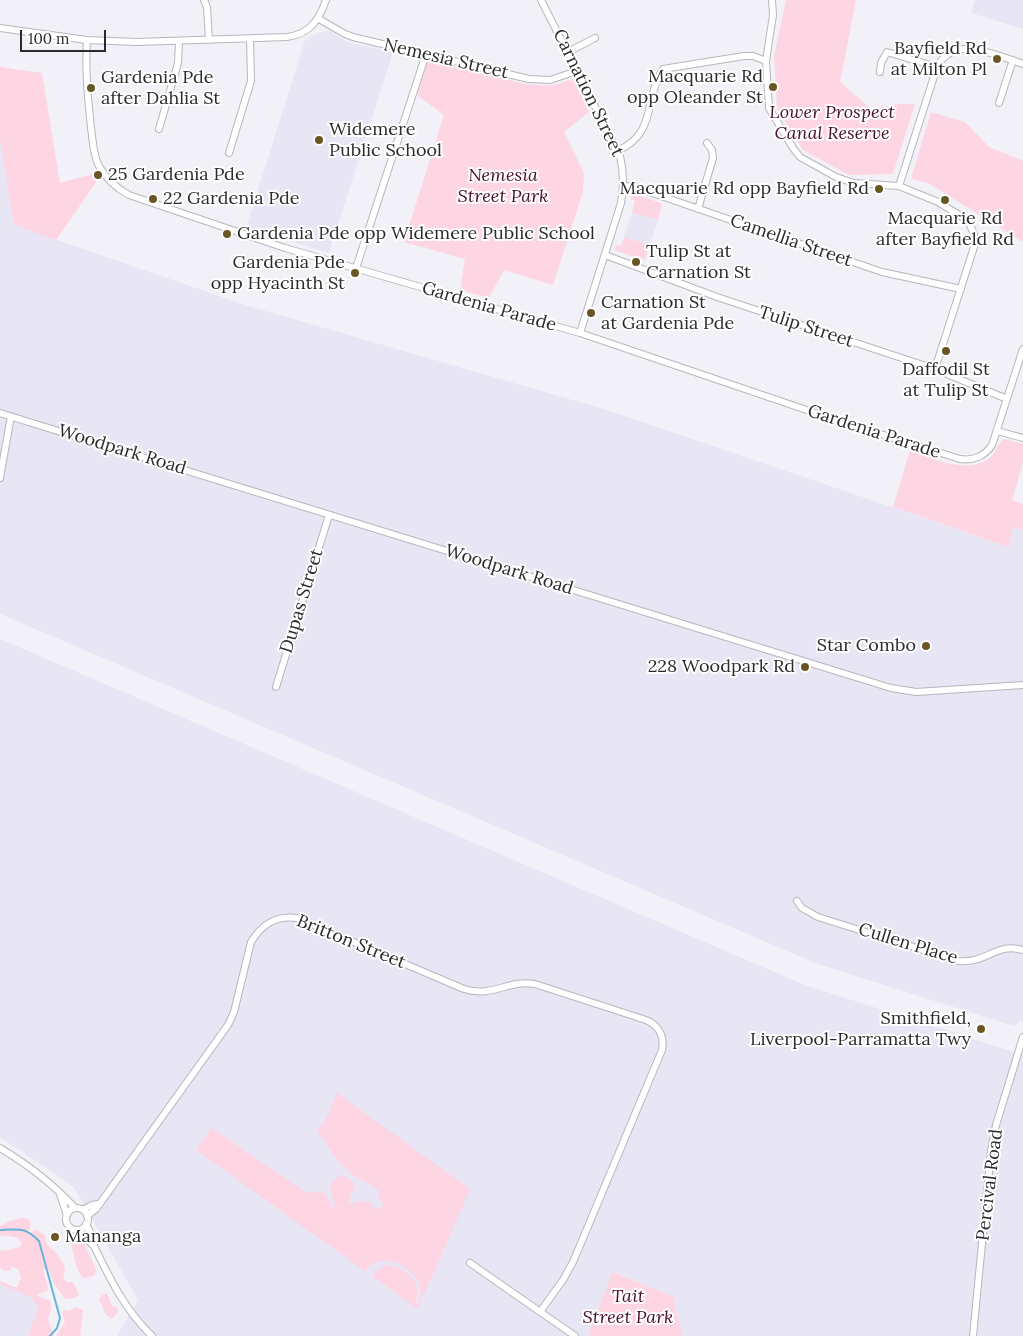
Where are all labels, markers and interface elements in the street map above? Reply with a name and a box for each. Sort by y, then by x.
scale bar [22,20,109,52]
street label: Carnation Street [548,26,628,160]
text: 100 m [28,29,69,48]
street label: Nemesia Street [381,34,511,84]
place label: Bayfield Rd at Milton Pl [891,38,987,80]
marker: Bayfield Rd at Milton Pl [991,53,1003,65]
place label: Macquarie Rd opp Oleander St [627,66,763,108]
place label: Gardenia Pde after Dahlia St [101,67,220,110]
marker: Macquarie Rd opp Oleander St [767,81,779,93]
marker: Gardenia Pde after Dahlia St [85,82,97,94]
park label: Lower Prospect Canal Reserve [769,102,895,144]
place label: Widemere Public School [329,119,442,162]
marker: Widemere Public School [313,134,325,146]
place label: 25 Gardenia Pde [108,164,245,186]
park label: Nemesia Street Park [458,165,548,208]
marker: 25 Gardenia Pde [92,169,104,181]
place label: Macquarie Rd opp Bayfield Rd [619,178,869,200]
marker: Macquarie Rd opp Bayfield Rd [873,183,885,195]
place label: 22 Gardenia Pde [163,188,299,210]
marker: 22 Gardenia Pde [147,193,159,205]
marker: Macquarie Rd after Bayfield Rd [939,194,951,206]
place label: Macquarie Rd after Bayfield Rd [876,208,1014,250]
street label: Camellia Street [727,210,855,272]
place label: Gardenia Pde opp Widemere Public School [237,223,595,245]
marker: Gardenia Pde opp Widemere Public School [221,228,233,240]
place label: Tulip St at Carnation St [646,241,751,284]
place label: Gardenia Pde opp Hyacinth St [211,252,345,294]
marker: Tulip St at Carnation St [630,256,642,268]
marker: Gardenia Pde opp Hyacinth St [349,267,361,279]
street label: Gardenia Parade [419,277,559,337]
place label: Carnation St at Gardenia Pde [601,292,734,334]
street label: Tulip Street [756,302,856,352]
marker: Carnation St at Gardenia Pde [585,307,597,319]
marker: Daffodil St at Tulip St [940,345,952,357]
place label: Daffodil St at Tulip St [902,359,990,402]
street label: Gardenia Parade [805,400,943,464]
street label: Woodpark Road [55,420,189,480]
street label: Woodpark Road [442,540,576,600]
street label: Dupas Street [276,546,328,656]
place label: Star Combo [817,635,916,657]
marker: Star Combo [920,640,932,652]
place label: 228 Woodpark Rd [648,656,795,678]
marker: 228 Woodpark Rd [799,661,811,673]
street label: Britton Street [293,910,409,974]
street label: Cullen Place [856,919,960,969]
place label: Smithfield, Liverpool-Parramatta Twy [750,1008,971,1050]
marker: Smithfield, Liverpool-Parramatta Twy [975,1023,987,1035]
street label: Percival Road [972,1128,1008,1242]
place label: Mananga [65,1226,141,1248]
marker: Mananga [49,1231,61,1243]
park label: Tait Street Park [583,1286,673,1328]

